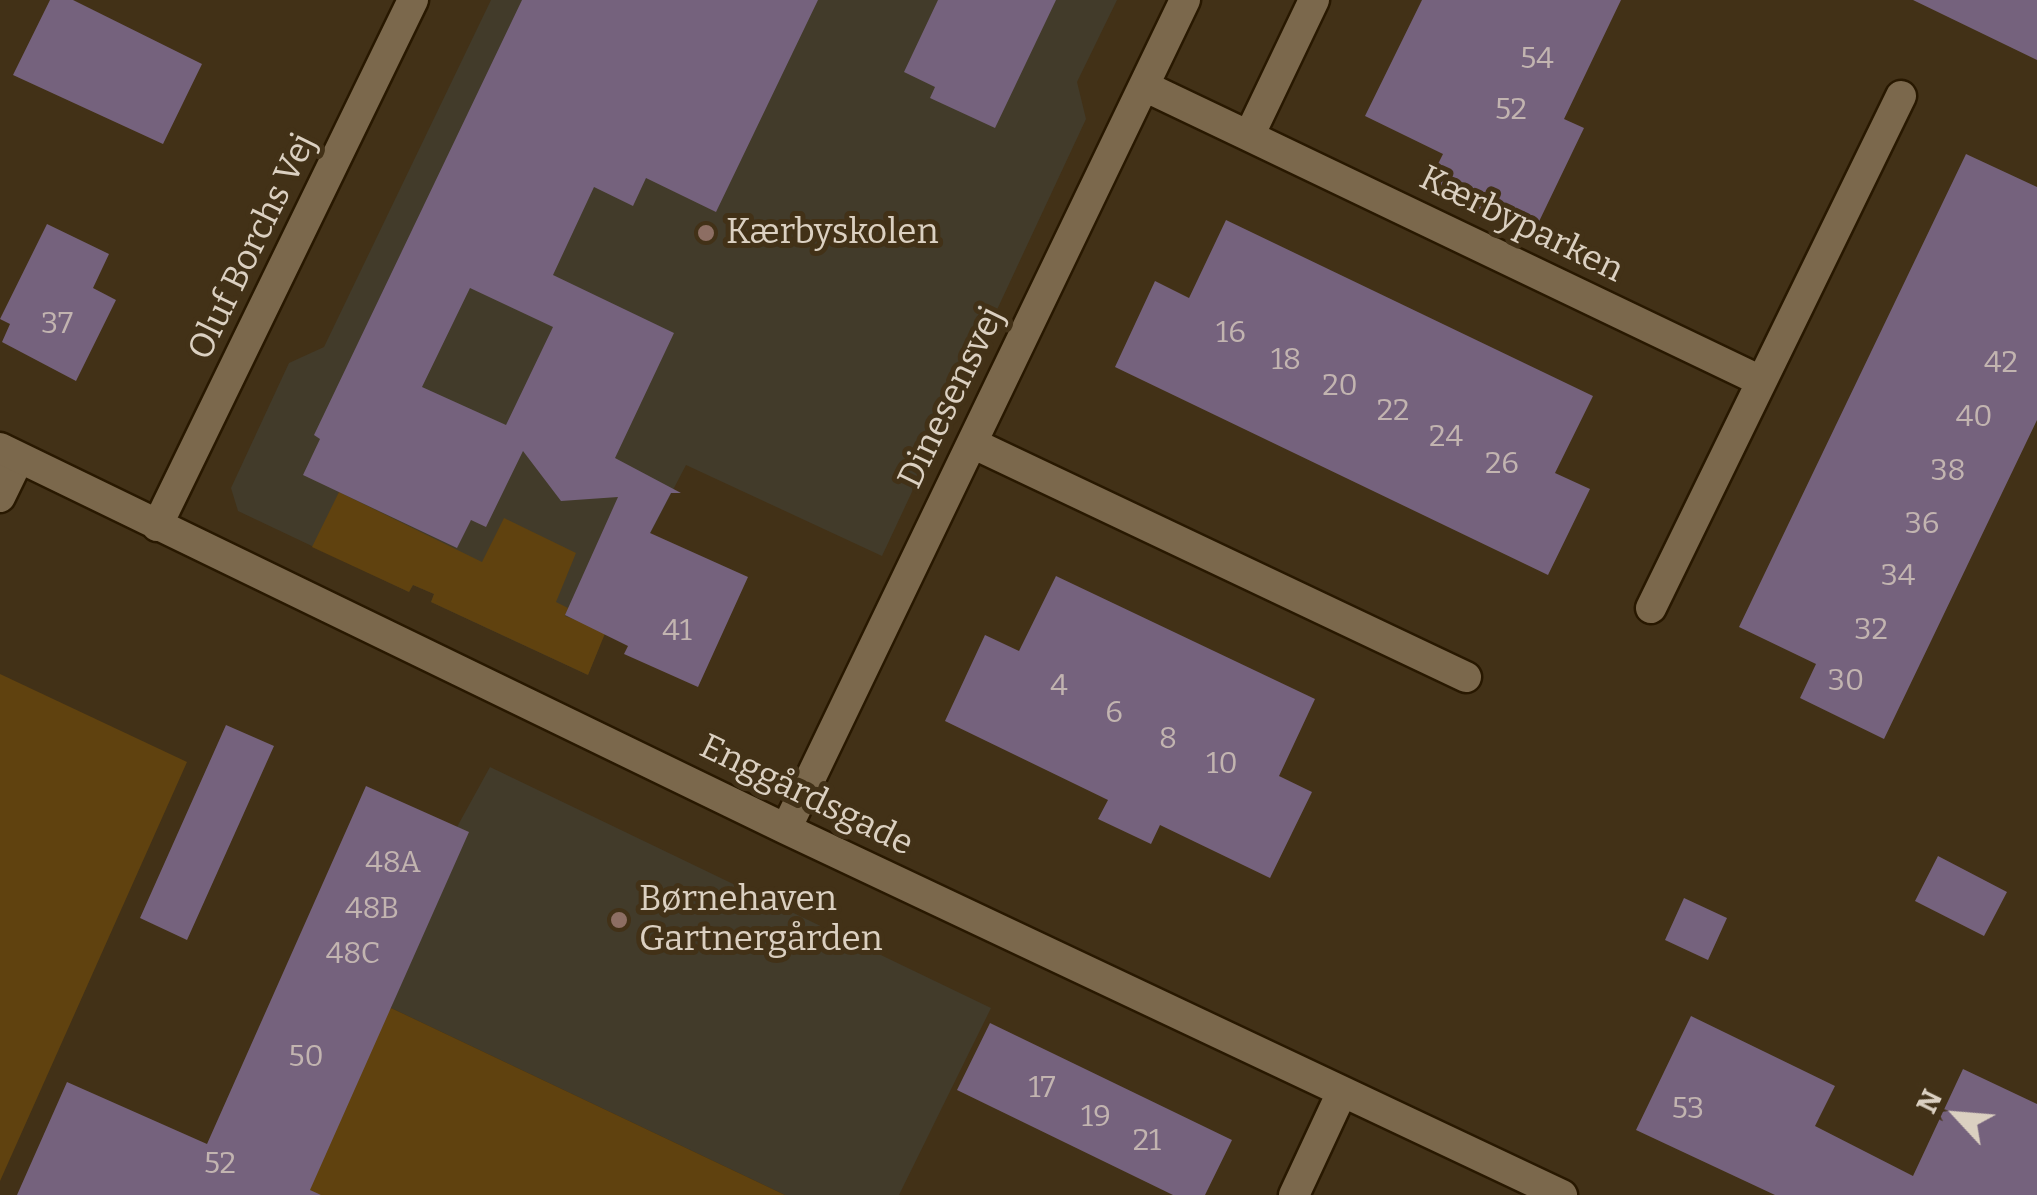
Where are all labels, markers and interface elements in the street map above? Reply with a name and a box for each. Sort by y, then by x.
house number: 54 [1520,42,1554,78]
house number: 52 [1495,93,1527,129]
street label: Oluf Borchs Vej [180,127,326,367]
street label: Kærbyparken [1412,158,1630,292]
place label: Kærbyskolen [726,212,939,254]
marker: Kærbyskolen [695,222,717,244]
street label: Dinesensvej [890,301,1014,495]
house number: 37 [41,307,73,343]
house number: 16 [1216,316,1246,352]
house number: 18 [1271,343,1301,379]
house number: 42 [1984,346,2018,382]
house number: 20 [1322,369,1358,405]
house number: 22 [1377,394,1409,430]
house number: 40 [1956,400,1992,436]
house number: 24 [1429,420,1463,456]
house number: 26 [1485,447,1519,483]
house number: 38 [1930,454,1966,490]
house number: 36 [1905,507,1939,543]
house number: 34 [1881,559,1915,595]
house number: 32 [1854,613,1888,649]
house number: 41 [662,614,692,650]
house number: 30 [1828,664,1864,700]
house number: 4 [1050,669,1068,705]
house number: 6 [1105,696,1123,732]
house number: 8 [1159,722,1177,758]
street label: Enggårdsgade [693,726,919,866]
house number: 10 [1206,747,1238,783]
house number: 48A [365,846,421,882]
place label: Børnehaven Gartnergården [639,879,883,961]
house number: 48B [345,892,399,928]
marker: Børnehaven Gartnergården [608,909,630,931]
house number: 48C [326,937,380,973]
house number: 50 [288,1040,324,1076]
north arrow [1907,1065,2007,1165]
house number: 17 [1029,1071,1055,1107]
text: N [1910,1085,1949,1119]
house number: 53 [1672,1092,1704,1128]
house number: 19 [1081,1100,1111,1136]
house number: 21 [1133,1124,1161,1160]
house number: 52 [204,1147,236,1183]

